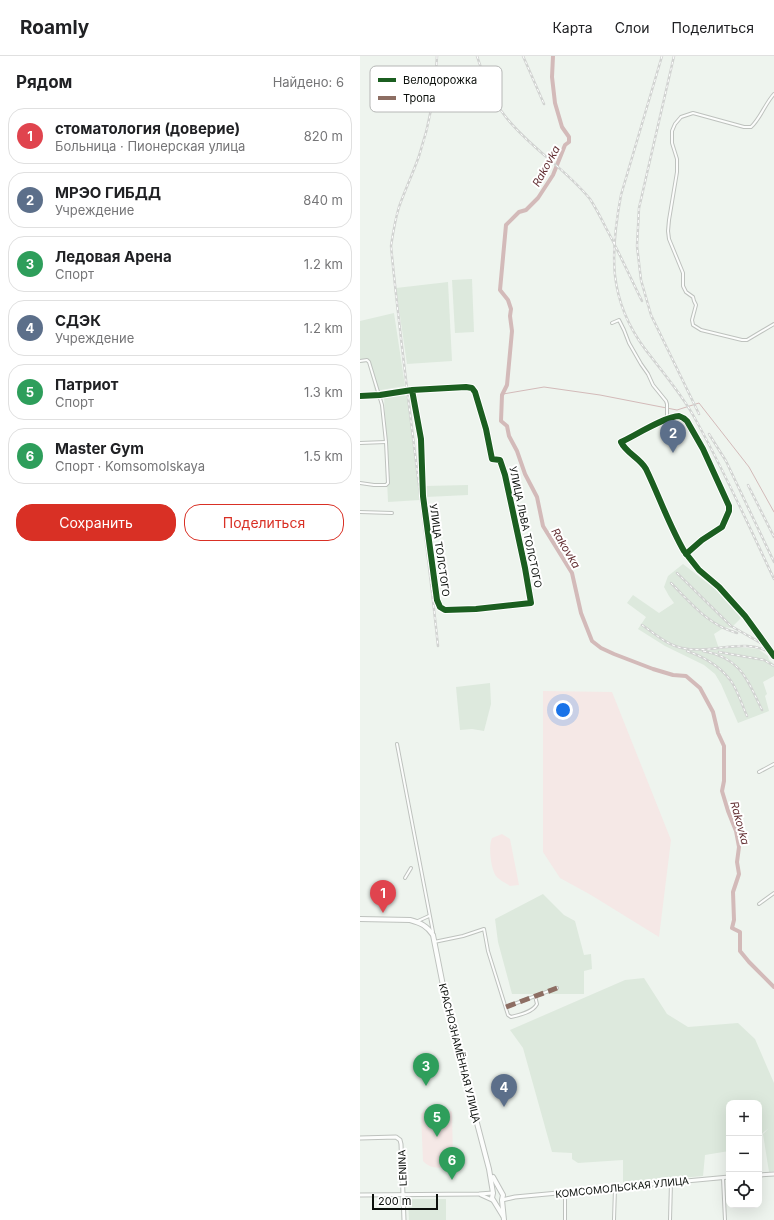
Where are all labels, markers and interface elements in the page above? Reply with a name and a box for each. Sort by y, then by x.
text: Roamly [20,16,89,39]
text: Карта [552,19,593,36]
text: Слои [615,19,650,36]
text: Поделиться [672,19,754,36]
legend [370,66,502,112]
text: Рядом [16,72,72,92]
text: Велодорожка [403,73,477,87]
text: Найдено: 6 [273,74,344,90]
text: Тропа [403,91,435,105]
text: стоматология (доверие) [55,119,240,138]
text: 1 [27,128,33,144]
text: 820 m [304,128,343,144]
text: Больница · Пионерская улица [55,138,245,154]
water label: Rakovka [529,143,563,189]
text: МРЭО ГИБДД [55,183,161,202]
text: 2 [26,192,34,208]
text: 840 m [303,192,343,208]
text: Учреждение [55,202,134,218]
text: Ледовая Арена [55,247,172,266]
text: 3 [26,256,34,272]
text: 1.2 km [304,256,343,272]
text: Спорт [55,266,94,282]
text: СДЭК [55,311,101,330]
text: 4 [26,320,34,336]
text: 1.2 km [304,320,343,336]
text: Учреждение [55,330,134,346]
text: Патриот [55,375,118,394]
text: 5 [26,384,34,400]
text: 1.3 km [304,384,343,400]
text: Спорт [55,394,94,410]
pin: 2 [660,420,686,453]
text: Master Gym [55,439,144,458]
text: 6 [26,448,34,464]
text: 1.5 km [304,448,343,464]
text: Спорт · Komsomolskaya [55,458,205,474]
street label: УЛИЦА ЛЬВА ТОЛСТОГО [507,465,545,589]
street label: УЛИЦА ТОЛСТОГО [428,503,453,598]
button: Сохранить [16,504,176,541]
button: Поделиться [184,504,344,541]
water label: Rakovka [549,525,584,571]
your location [553,700,573,720]
water label: Rakovka [727,800,753,847]
pin: 1 [370,880,396,913]
street label: КРАСНОЗНАМЁННАЯ УЛИЦА [437,982,483,1124]
pin: 3 [413,1053,439,1086]
pin: 4 [491,1074,517,1107]
map controls [726,1100,762,1208]
button: + [726,1100,762,1136]
pin: 5 [424,1104,450,1137]
button: − [726,1136,762,1172]
pin: 6 [439,1147,465,1180]
street label: LENINA [395,1150,409,1186]
button: locate [726,1172,762,1208]
street label: КОМСОМОЛЬСКАЯ УЛИЦА [555,1174,689,1200]
scale bar [372,1192,438,1211]
text: 200 m [378,1194,411,1208]

